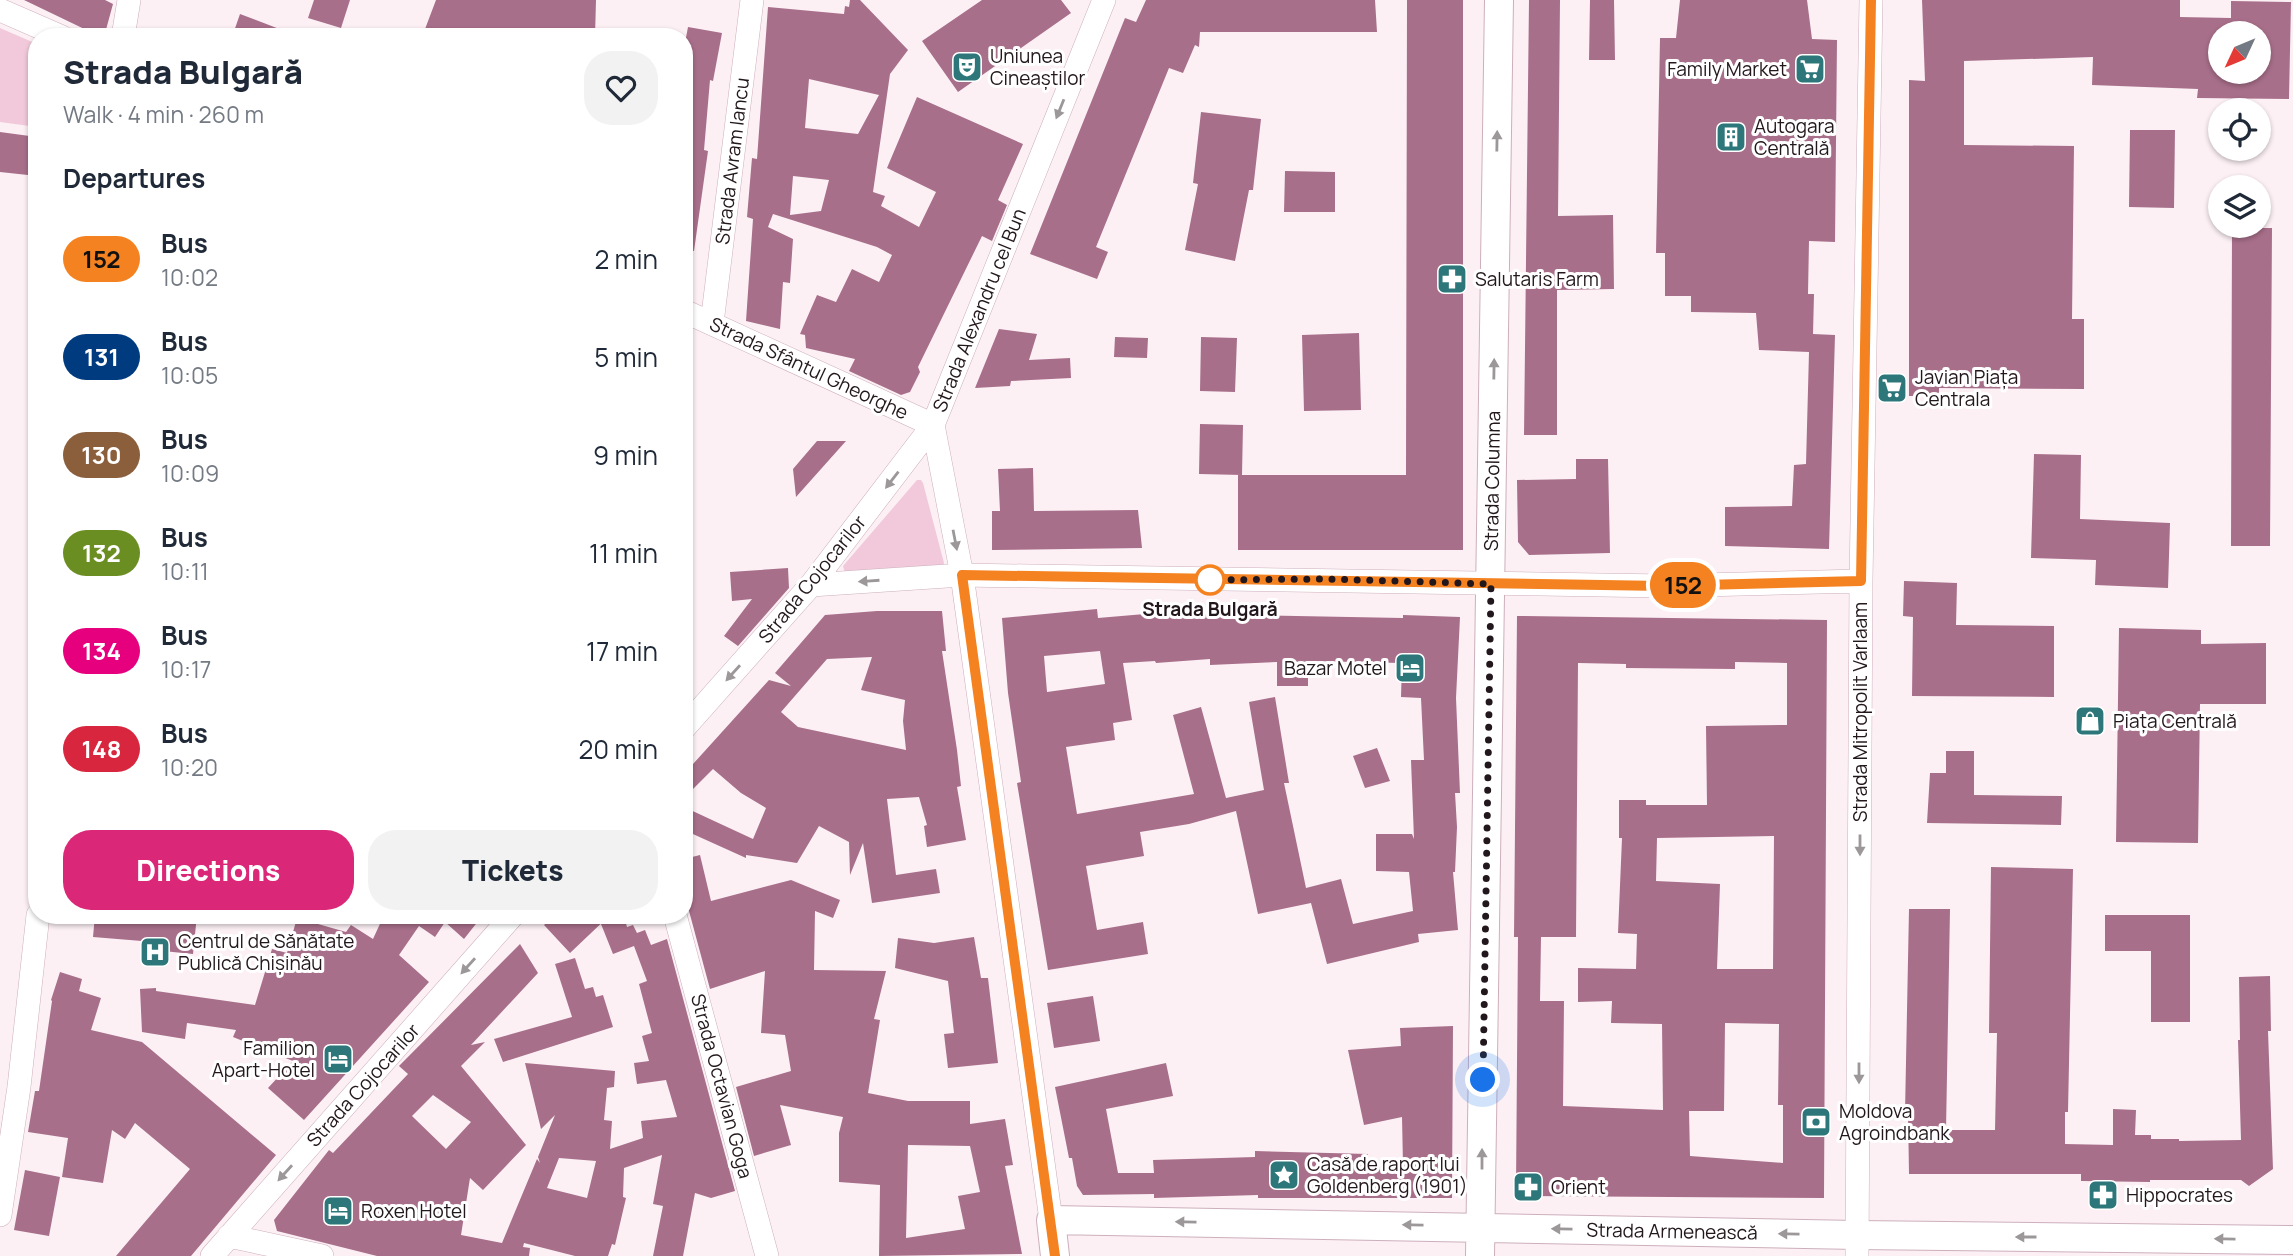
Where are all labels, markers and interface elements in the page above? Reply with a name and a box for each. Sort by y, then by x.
north arrow [2208,21,2272,84]
map controls [2208,21,2271,238]
place label: Uniunea Cineaștilor [990,43,1085,91]
text: Strada Bulgară [63,49,303,94]
theatre icon: Uniunea Cineaștilor [950,50,984,84]
button: heart [584,51,658,125]
supermarket icon: Family Market [1793,52,1827,86]
place label: Family Market [1667,56,1787,82]
street label: Strada Avram Iancu [709,76,755,246]
text: Walk · 4 min · 260 m [63,98,264,130]
one-way arrow [1054,98,1065,119]
button: locate [2208,98,2271,161]
place label: Autogara Centrală [1754,113,1835,161]
building icon: Autogara Centrală [1714,120,1748,154]
one-way arrow [1491,130,1503,152]
text: Departures [63,160,205,196]
button: layers [2208,175,2271,238]
street label: Strada Alexandru cel Bun [926,204,1032,416]
text: Bus [161,225,208,261]
text: 2 min [594,241,658,277]
text: 152 [82,242,121,275]
text: 10:02 [161,261,218,293]
pharmacy icon: Salutaris Farm [1435,262,1469,296]
place label: Salutaris Farm [1475,266,1599,292]
street label: Strada Sfântul Gheorghe [706,311,912,425]
text: Bus [161,323,208,359]
text: 5 min [594,339,658,375]
text: 131 [84,340,119,373]
one-way arrow [1488,358,1500,380]
text: 10:05 [161,359,218,391]
place label: Javian Piața Centrala [1915,364,2018,412]
supermarket icon: Javian Piața Centrala [1875,371,1909,405]
street label: Strada Columna [1478,411,1506,551]
text: Bus [161,421,208,457]
text: 9 min [593,437,658,473]
text: 130 [81,438,122,471]
text: 10:09 [161,457,219,489]
one-way arrow [885,470,900,488]
street label: Strada Cojocarilor [752,509,872,648]
text: Bus [161,519,208,555]
one-way arrow [950,529,961,551]
text: 11 min [589,535,658,571]
text: 132 [82,536,121,569]
text: 10:11 [161,555,209,587]
line badge: 152 [1643,562,1723,608]
marker: Strada Bulgară [1195,565,1225,595]
text: 152 [1664,568,1702,601]
one-way arrow [858,576,880,587]
place label: Strada Bulgară [1142,596,1278,622]
street label: Strada Mitropolit Varlaam [1847,602,1873,822]
text: Bus [161,617,208,653]
text: 17 min [586,633,658,669]
text: 134 [82,634,121,667]
hotel icon: Bazar Motel [1393,651,1427,685]
text: 10:17 [161,653,211,685]
place label: Bazar Motel [1284,655,1387,681]
one-way arrow [725,664,741,682]
shop icon: Piața Centrală [2073,704,2107,738]
place label: Piața Centrală [2113,708,2237,734]
text: Bus [161,715,208,751]
text: 20 min [579,731,658,767]
text: 148 [82,732,121,765]
text: 10:20 [161,751,218,783]
button: Directions [63,830,354,910]
button: Tickets [368,830,658,910]
one-way arrow [1854,834,1866,856]
place label: Centrul de Sănătate Publică Chișinău [178,928,354,976]
hospital icon: Centrul de Sănătate Publică Chișinău [138,935,172,969]
one-way arrow [461,958,476,975]
street label: Strada Octavian Goga [685,991,759,1181]
street label: Strada Cojocarilor [301,1018,425,1152]
place label: Familion Apart-Hotel [212,1035,315,1083]
hotel icon: Familion Apart-Hotel [321,1042,355,1076]
your location [1465,1062,1500,1097]
one-way arrow [1853,1062,1864,1084]
place label: Moldova Agroindbank [1839,1098,1950,1146]
bank icon: Moldova Agroindbank [1799,1105,1833,1139]
one-way arrow [1476,1147,1488,1169]
place label: Casă de raport lui Goldenberg (1901) [1307,1151,1468,1199]
place icon: Casă de raport lui Goldenberg (1901) [1267,1158,1301,1192]
one-way arrow [277,1164,293,1182]
pharmacy icon: Orient [1511,1170,1545,1204]
place label: Orient [1551,1174,1606,1200]
pharmacy icon: Hippocrates [2086,1178,2120,1212]
place label: Hippocrates [2126,1182,2233,1208]
hotel icon: Roxen Hotel [321,1194,355,1228]
place label: Roxen Hotel [361,1198,467,1224]
one-way arrow [1174,1216,1196,1228]
street label: Strada Armenească [1586,1217,1758,1245]
one-way arrow [1402,1220,1424,1231]
one-way arrow [1550,1223,1572,1234]
one-way arrow [1778,1228,1800,1239]
one-way arrow [2014,1231,2036,1243]
one-way arrow [2214,1233,2236,1245]

